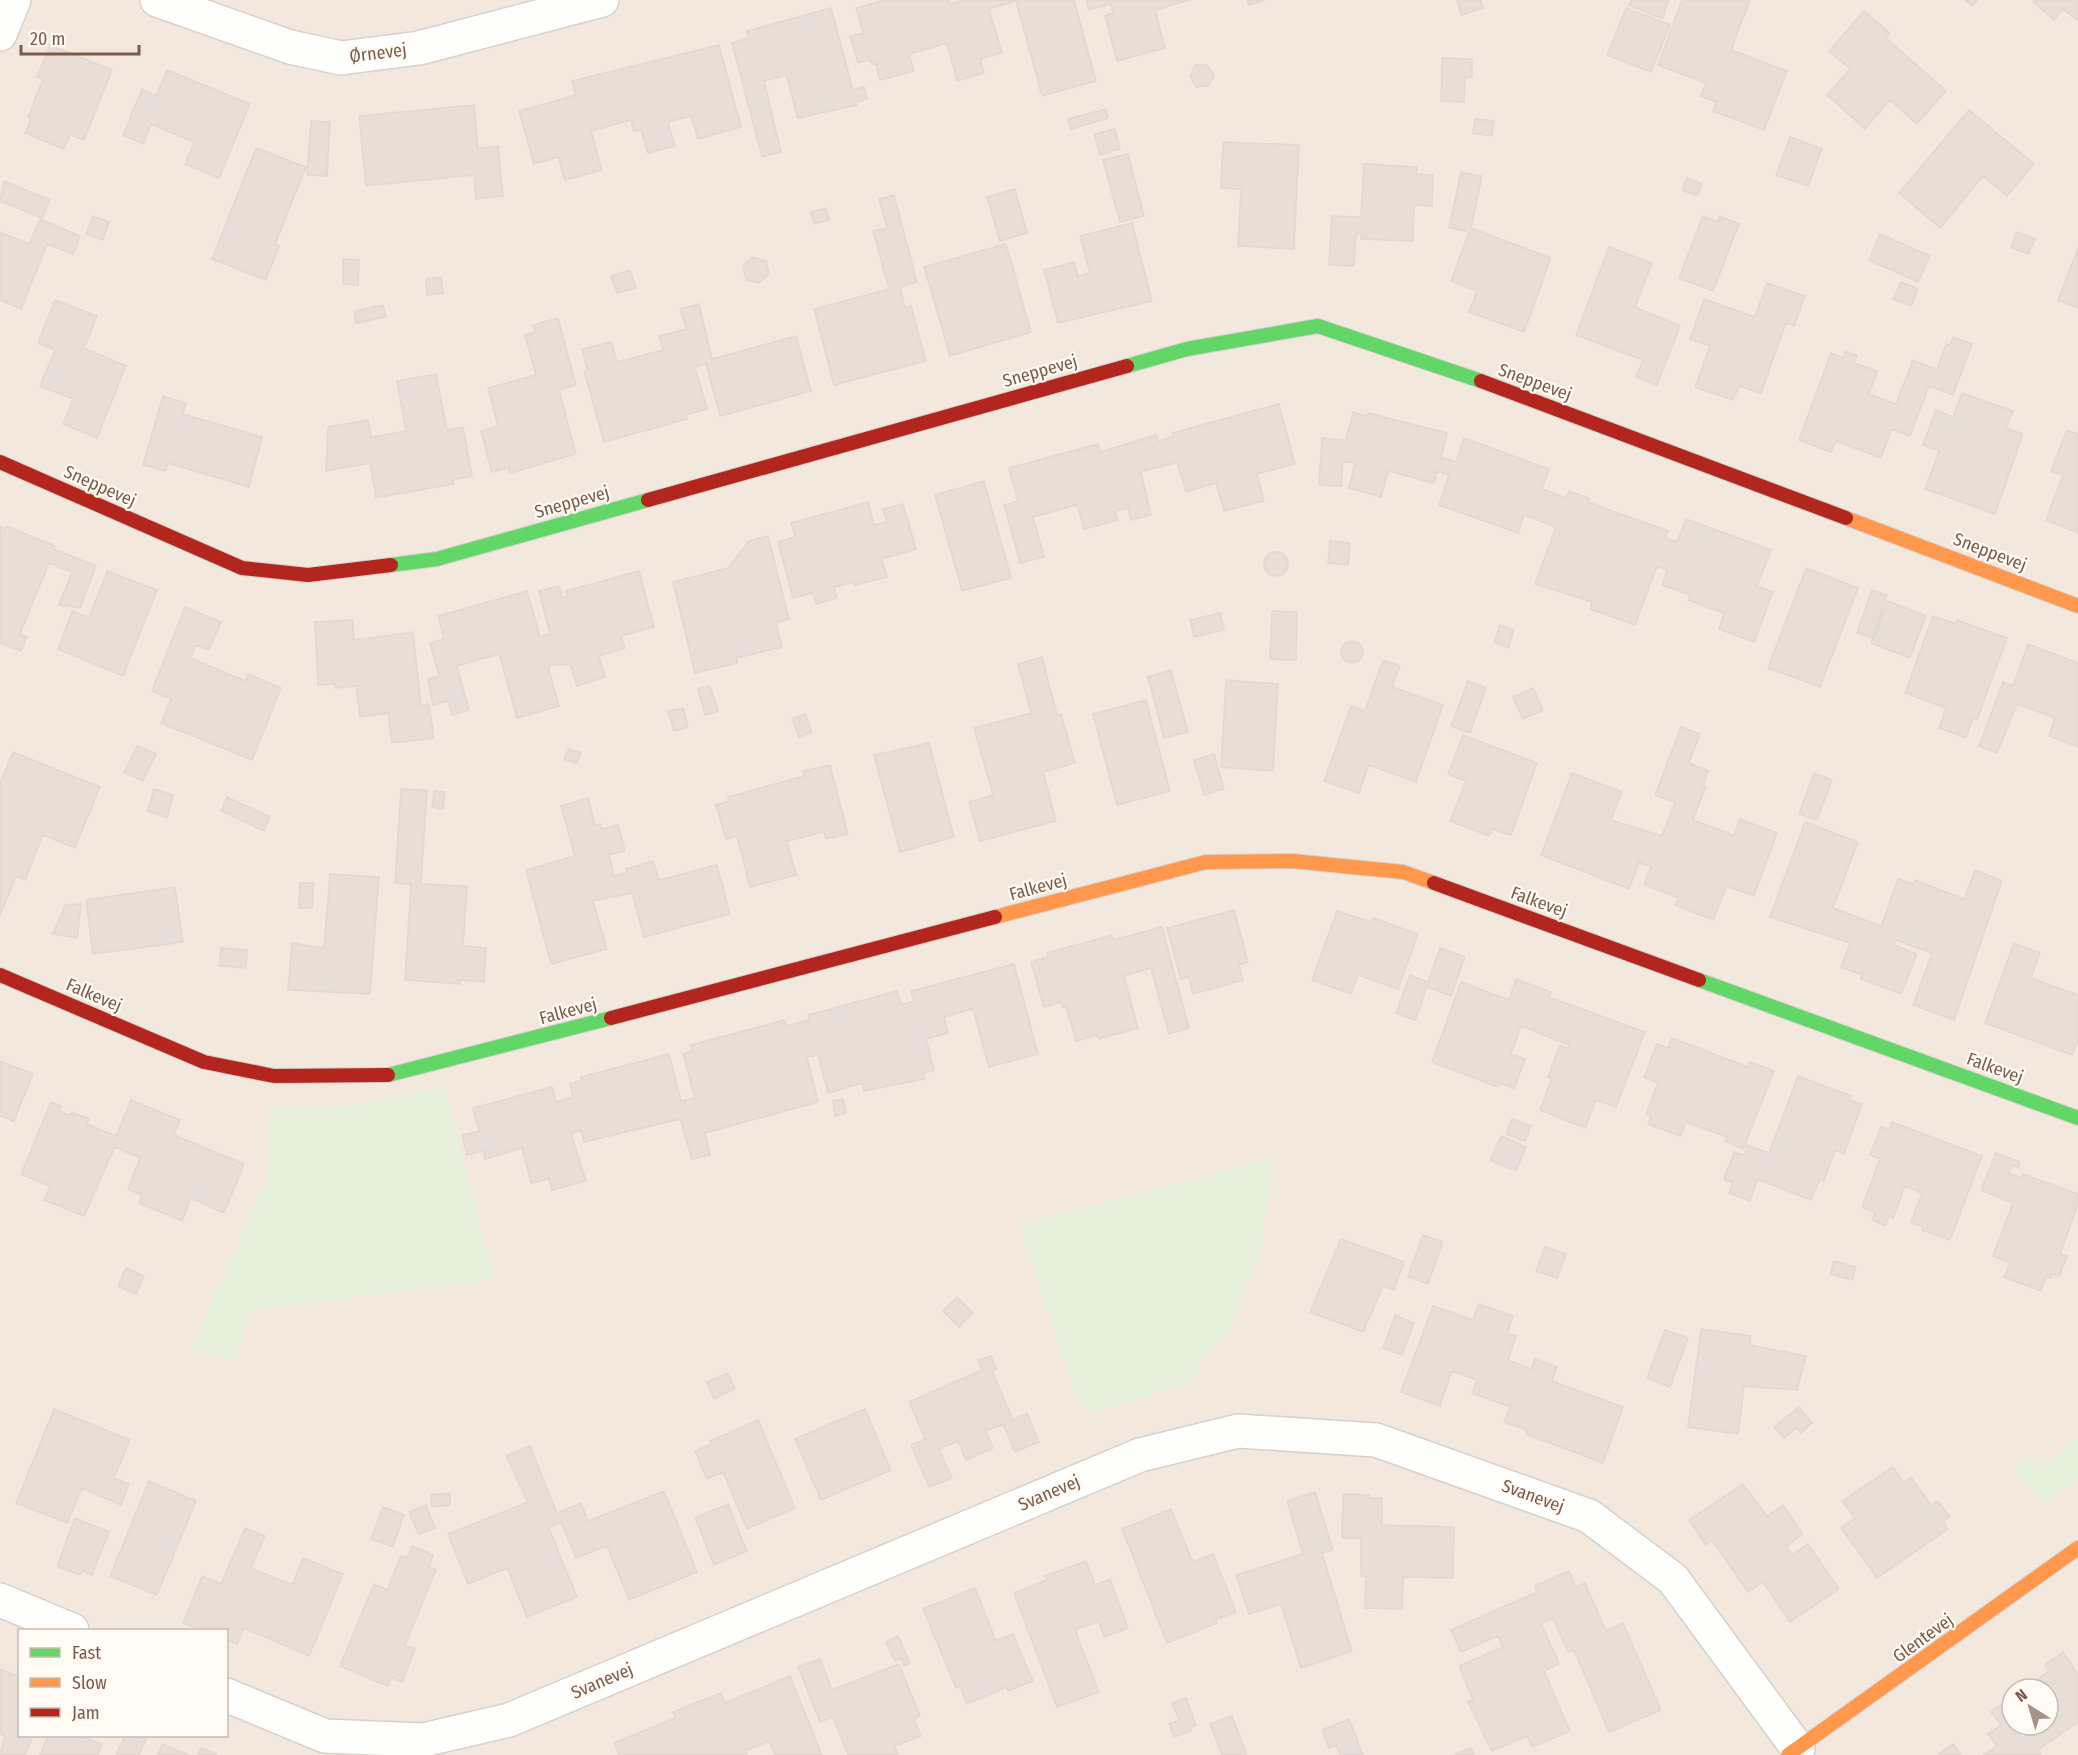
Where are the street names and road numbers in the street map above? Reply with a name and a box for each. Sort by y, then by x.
street label: Ørnevej [348,39,408,67]
street label: Sneppevej [1000,350,1080,392]
street label: Sneppevej [1495,359,1575,405]
street label: Sneppevej [61,460,139,512]
street label: Sneppevej [532,481,612,523]
street label: Sneppevej [1950,528,2030,576]
street label: Falkevej [1007,869,1069,905]
street label: Falkevej [1508,882,1570,922]
street label: Falkevej [63,973,125,1017]
street label: Falkevej [537,993,599,1029]
street label: Falkevej [1964,1048,2026,1088]
street label: Svanevej [1015,1470,1083,1516]
street label: Svanevej [1499,1475,1567,1517]
street label: Glentevej [1889,1609,1957,1667]
street label: Svanevej [568,1658,636,1704]

